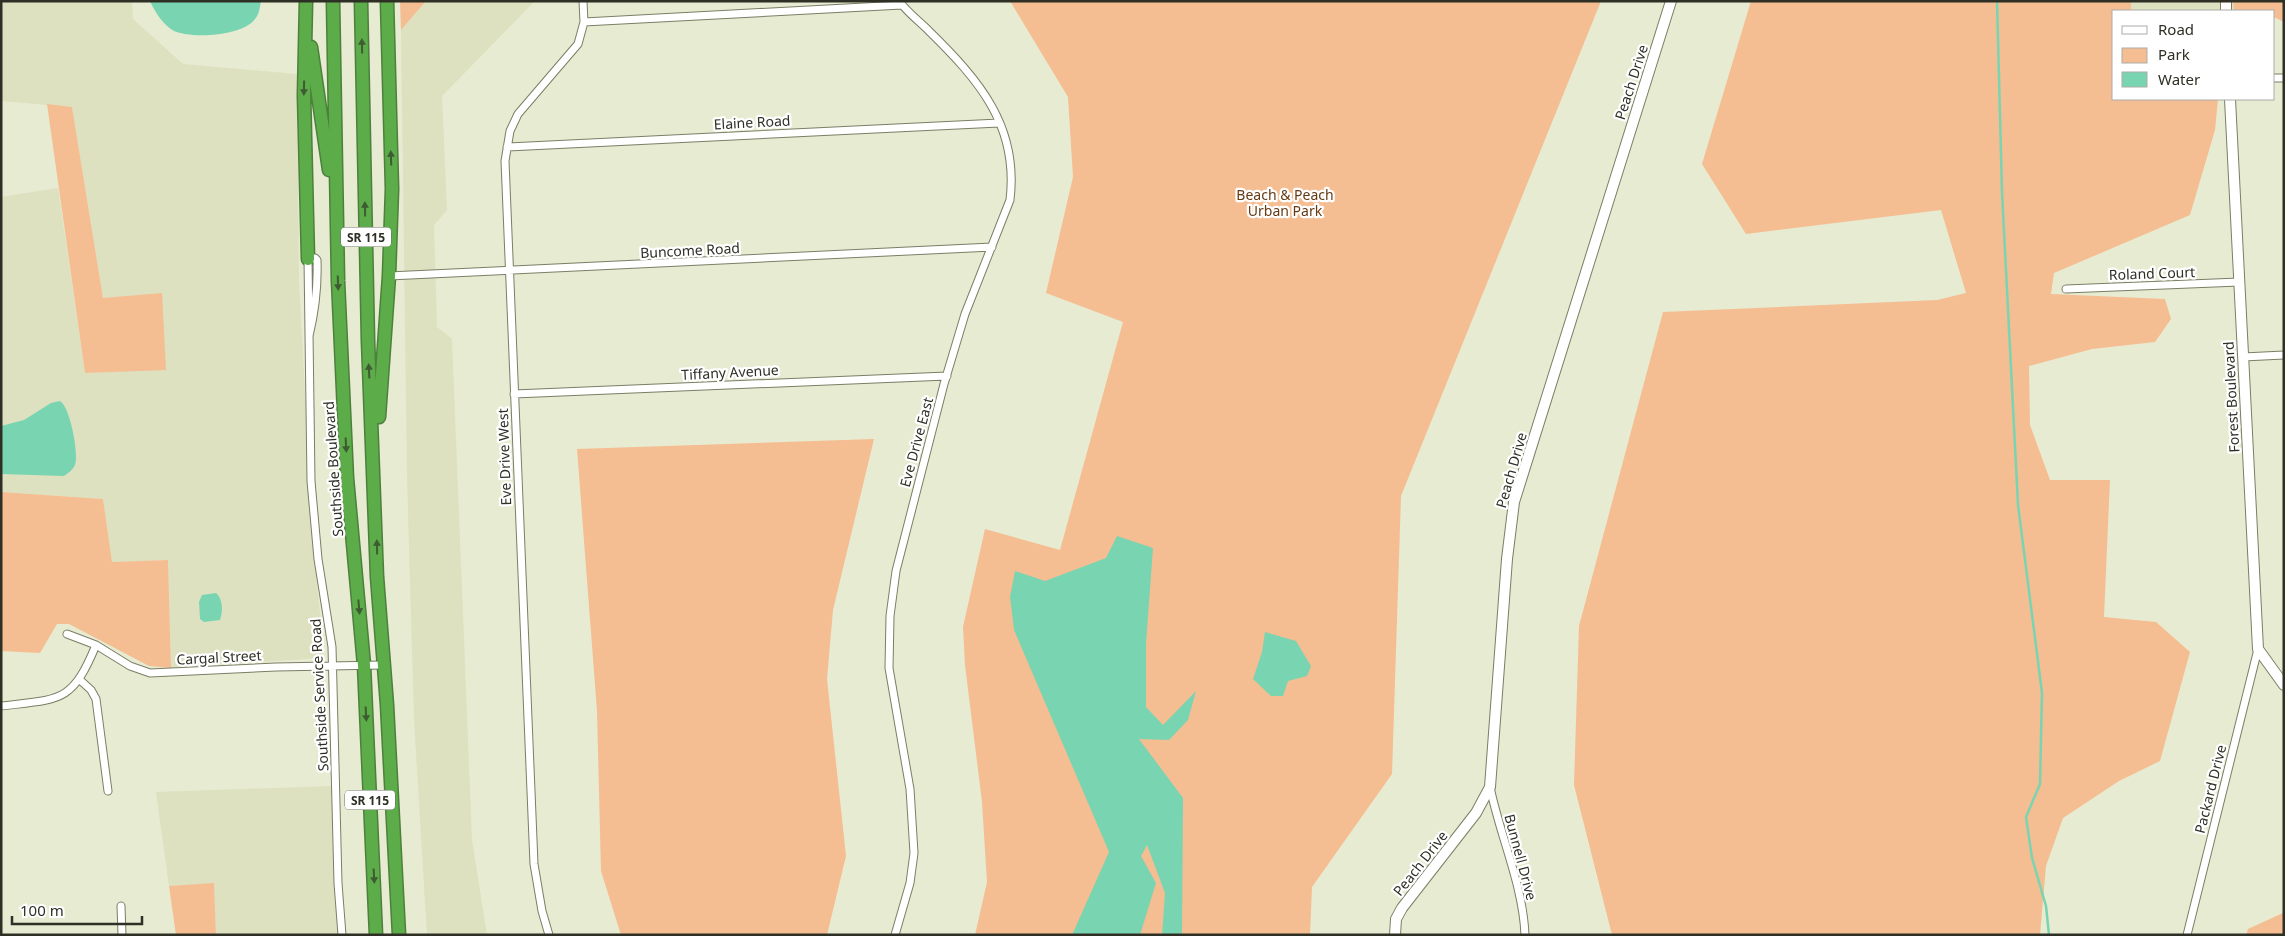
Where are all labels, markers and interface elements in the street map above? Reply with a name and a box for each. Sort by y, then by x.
legend [2112,10,2275,100]
text: Road [2158,19,2194,39]
one-way arrow [358,38,366,54]
street label: Peach Drive [1610,42,1652,122]
text: Park [2158,44,2190,64]
text: Water [2158,69,2200,89]
one-way arrow [300,80,308,96]
street label: Elaine Road [713,111,791,133]
one-way arrow [386,149,394,165]
park label: Beach & Peach Urban Park [1236,185,1334,220]
one-way arrow [361,200,369,216]
road number: SR 115 [341,228,391,246]
street label: Buncome Road [640,238,740,262]
street label: Roland Court [2109,262,2195,284]
one-way arrow [335,275,343,291]
street label: Forest Boulevard [2219,341,2243,453]
street label: Tiffany Avenue [681,360,779,384]
one-way arrow [365,363,373,379]
street label: Eve Drive East [895,395,937,489]
street label: Southside Boulevard [319,401,347,537]
street label: Eve Drive West [493,408,515,506]
street label: Peach Drive [1491,430,1531,510]
one-way arrow [342,437,350,453]
one-way arrow [372,538,380,554]
one-way arrow [355,599,363,615]
street label: Southside Service Road [306,618,332,772]
street label: Cargal Street [176,645,262,669]
one-way arrow [363,706,371,722]
street label: Packard Drive [2190,743,2230,835]
road number: SR 115 [345,790,395,810]
street label: Bunnell Drive [1500,812,1542,902]
street label: Peach Drive [1389,826,1452,900]
one-way arrow [370,868,378,884]
scale bar [12,894,142,926]
text: 100 m [20,900,64,920]

